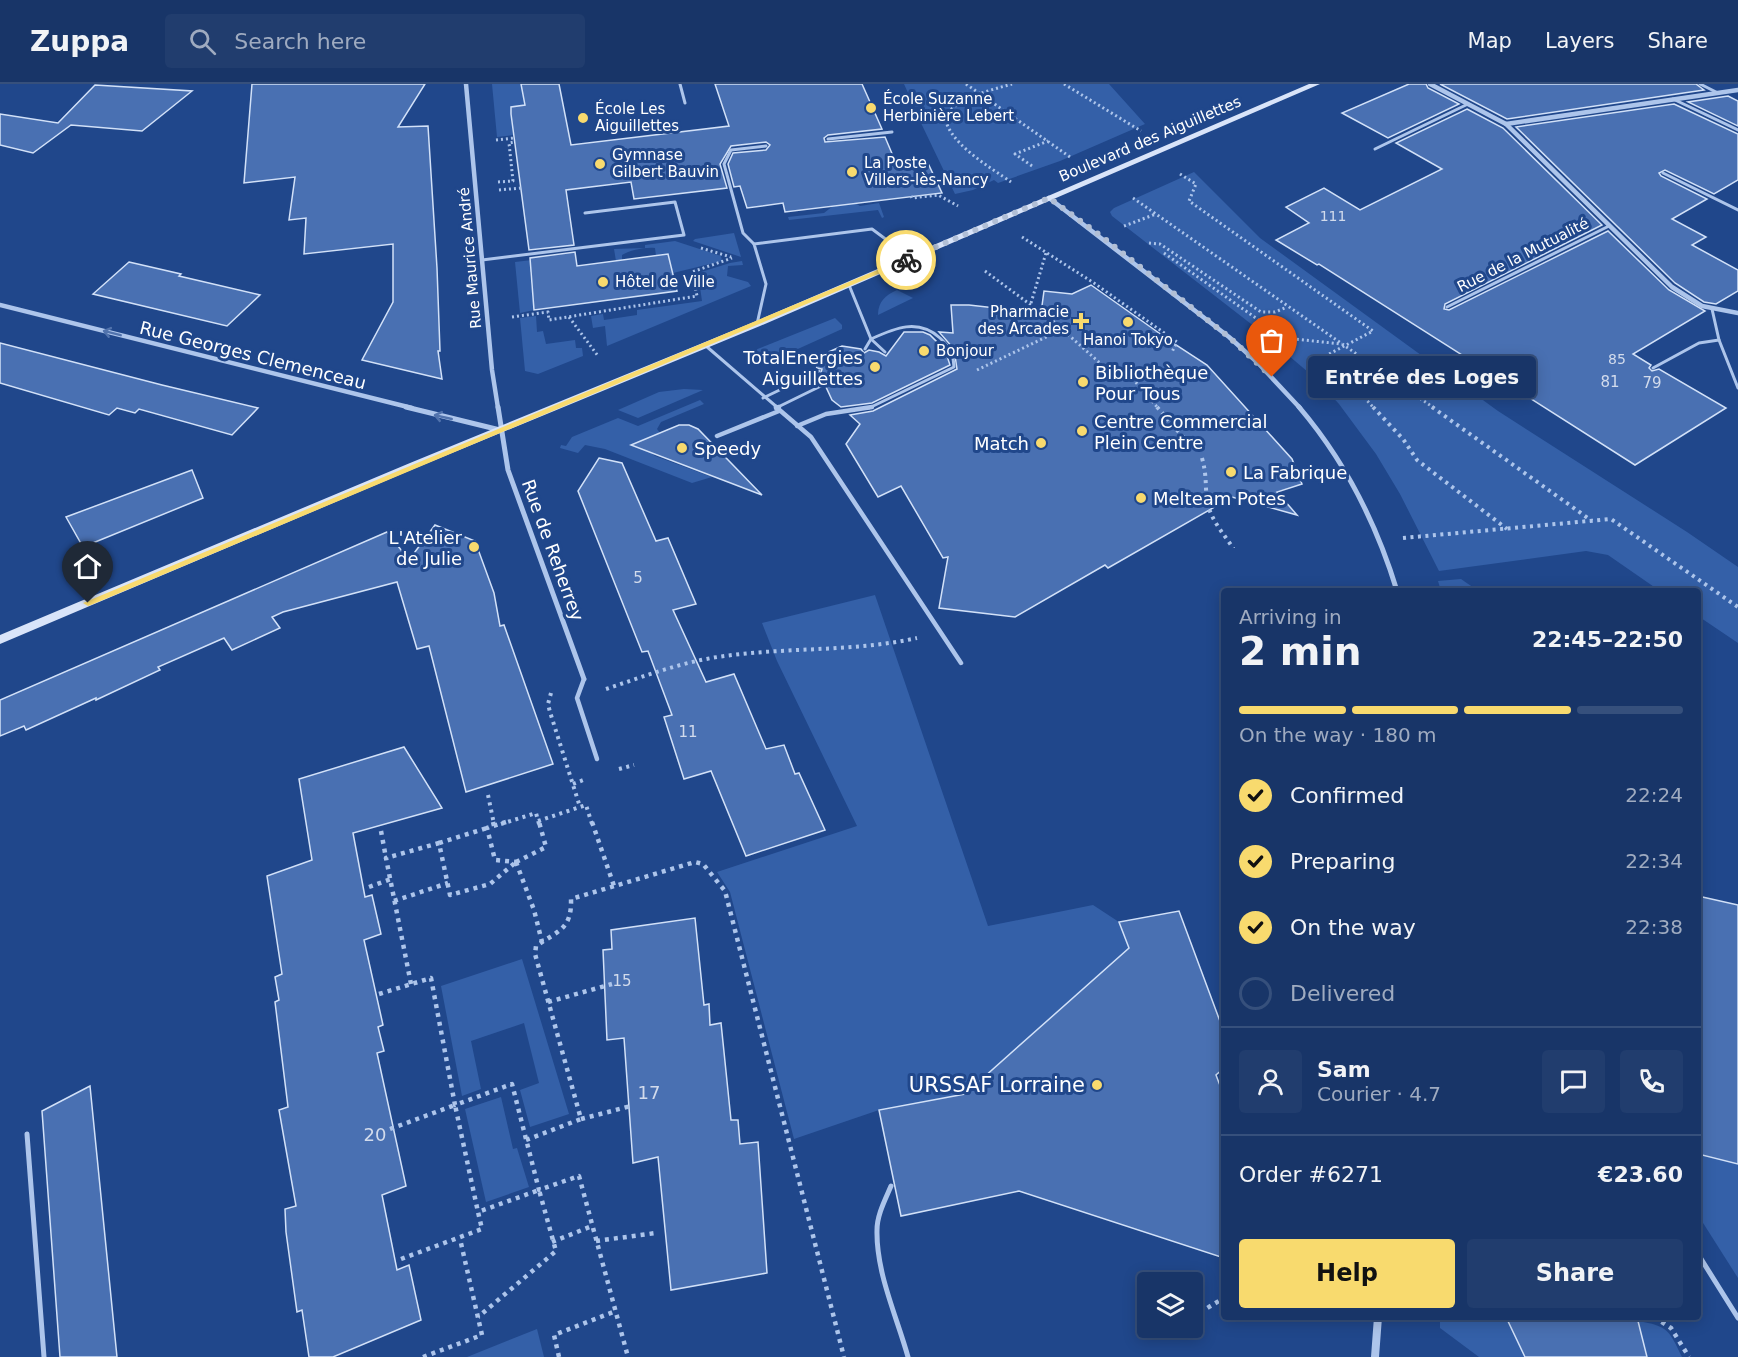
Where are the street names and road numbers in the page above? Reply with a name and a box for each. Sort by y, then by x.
street label: Boulevard des Aiguillettes [1056,92,1244,186]
street label: Rue Maurice André [455,187,485,329]
street label: Rue de la Mutualité [1454,214,1592,296]
street label: Rue Georges Clemenceau [138,317,368,393]
street label: Rue de Reherrey [518,476,588,624]

